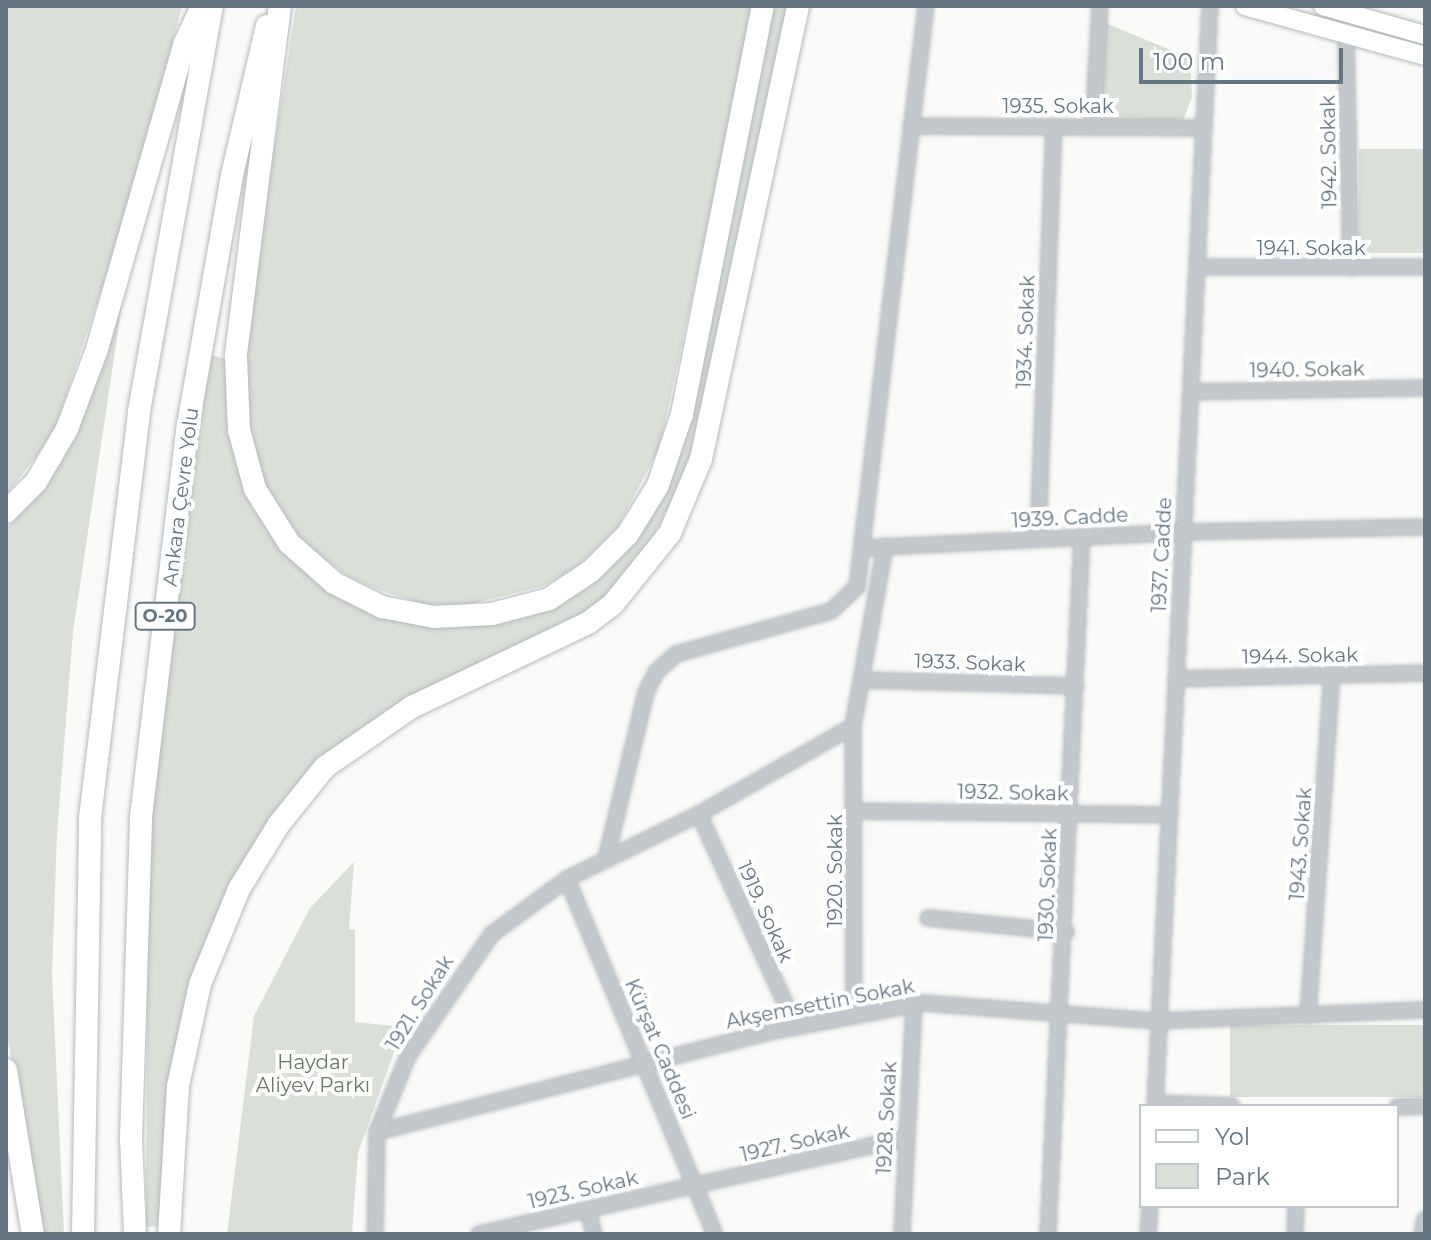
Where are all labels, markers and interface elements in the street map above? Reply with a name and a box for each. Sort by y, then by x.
scale bar [1143,32,1347,82]
text: 100 m [1153,47,1225,76]
street label: 1935. Sokak [1002,94,1114,118]
street label: 1942. Sokak [1316,95,1342,209]
street label: 1941. Sokak [1256,236,1366,260]
street label: 1934. Sokak [1012,275,1040,389]
street label: 1940. Sokak [1249,357,1365,383]
street label: Ankara Çevre Yolu [158,406,204,588]
street label: 1937. Cadde [1147,497,1177,613]
street label: 1939. Cadde [1011,503,1129,533]
road number: O-20 [133,602,197,630]
street label: 1944. Sokak [1242,643,1358,669]
street label: 1933. Sokak [914,649,1026,677]
street label: 1932. Sokak [957,780,1069,806]
street label: 1943. Sokak [1285,787,1317,901]
street label: 1920. Sokak [823,814,847,928]
street label: 1930. Sokak [1034,828,1062,942]
street label: 1919. Sokak [732,858,798,966]
street label: 1921. Sokak [381,951,459,1055]
street label: Akşemsettin Sokak [724,974,916,1034]
street label: Kürşat Caddesi [620,975,700,1123]
park label: Haydar Aliyev Parkı [256,1051,370,1098]
street label: 1928. Sokak [872,1061,902,1175]
legend [1139,1104,1399,1208]
street label: 1927. Sokak [738,1119,852,1167]
text: Yol [1215,1122,1250,1151]
text: Park [1215,1162,1270,1191]
street label: 1923. Sokak [526,1166,640,1214]

